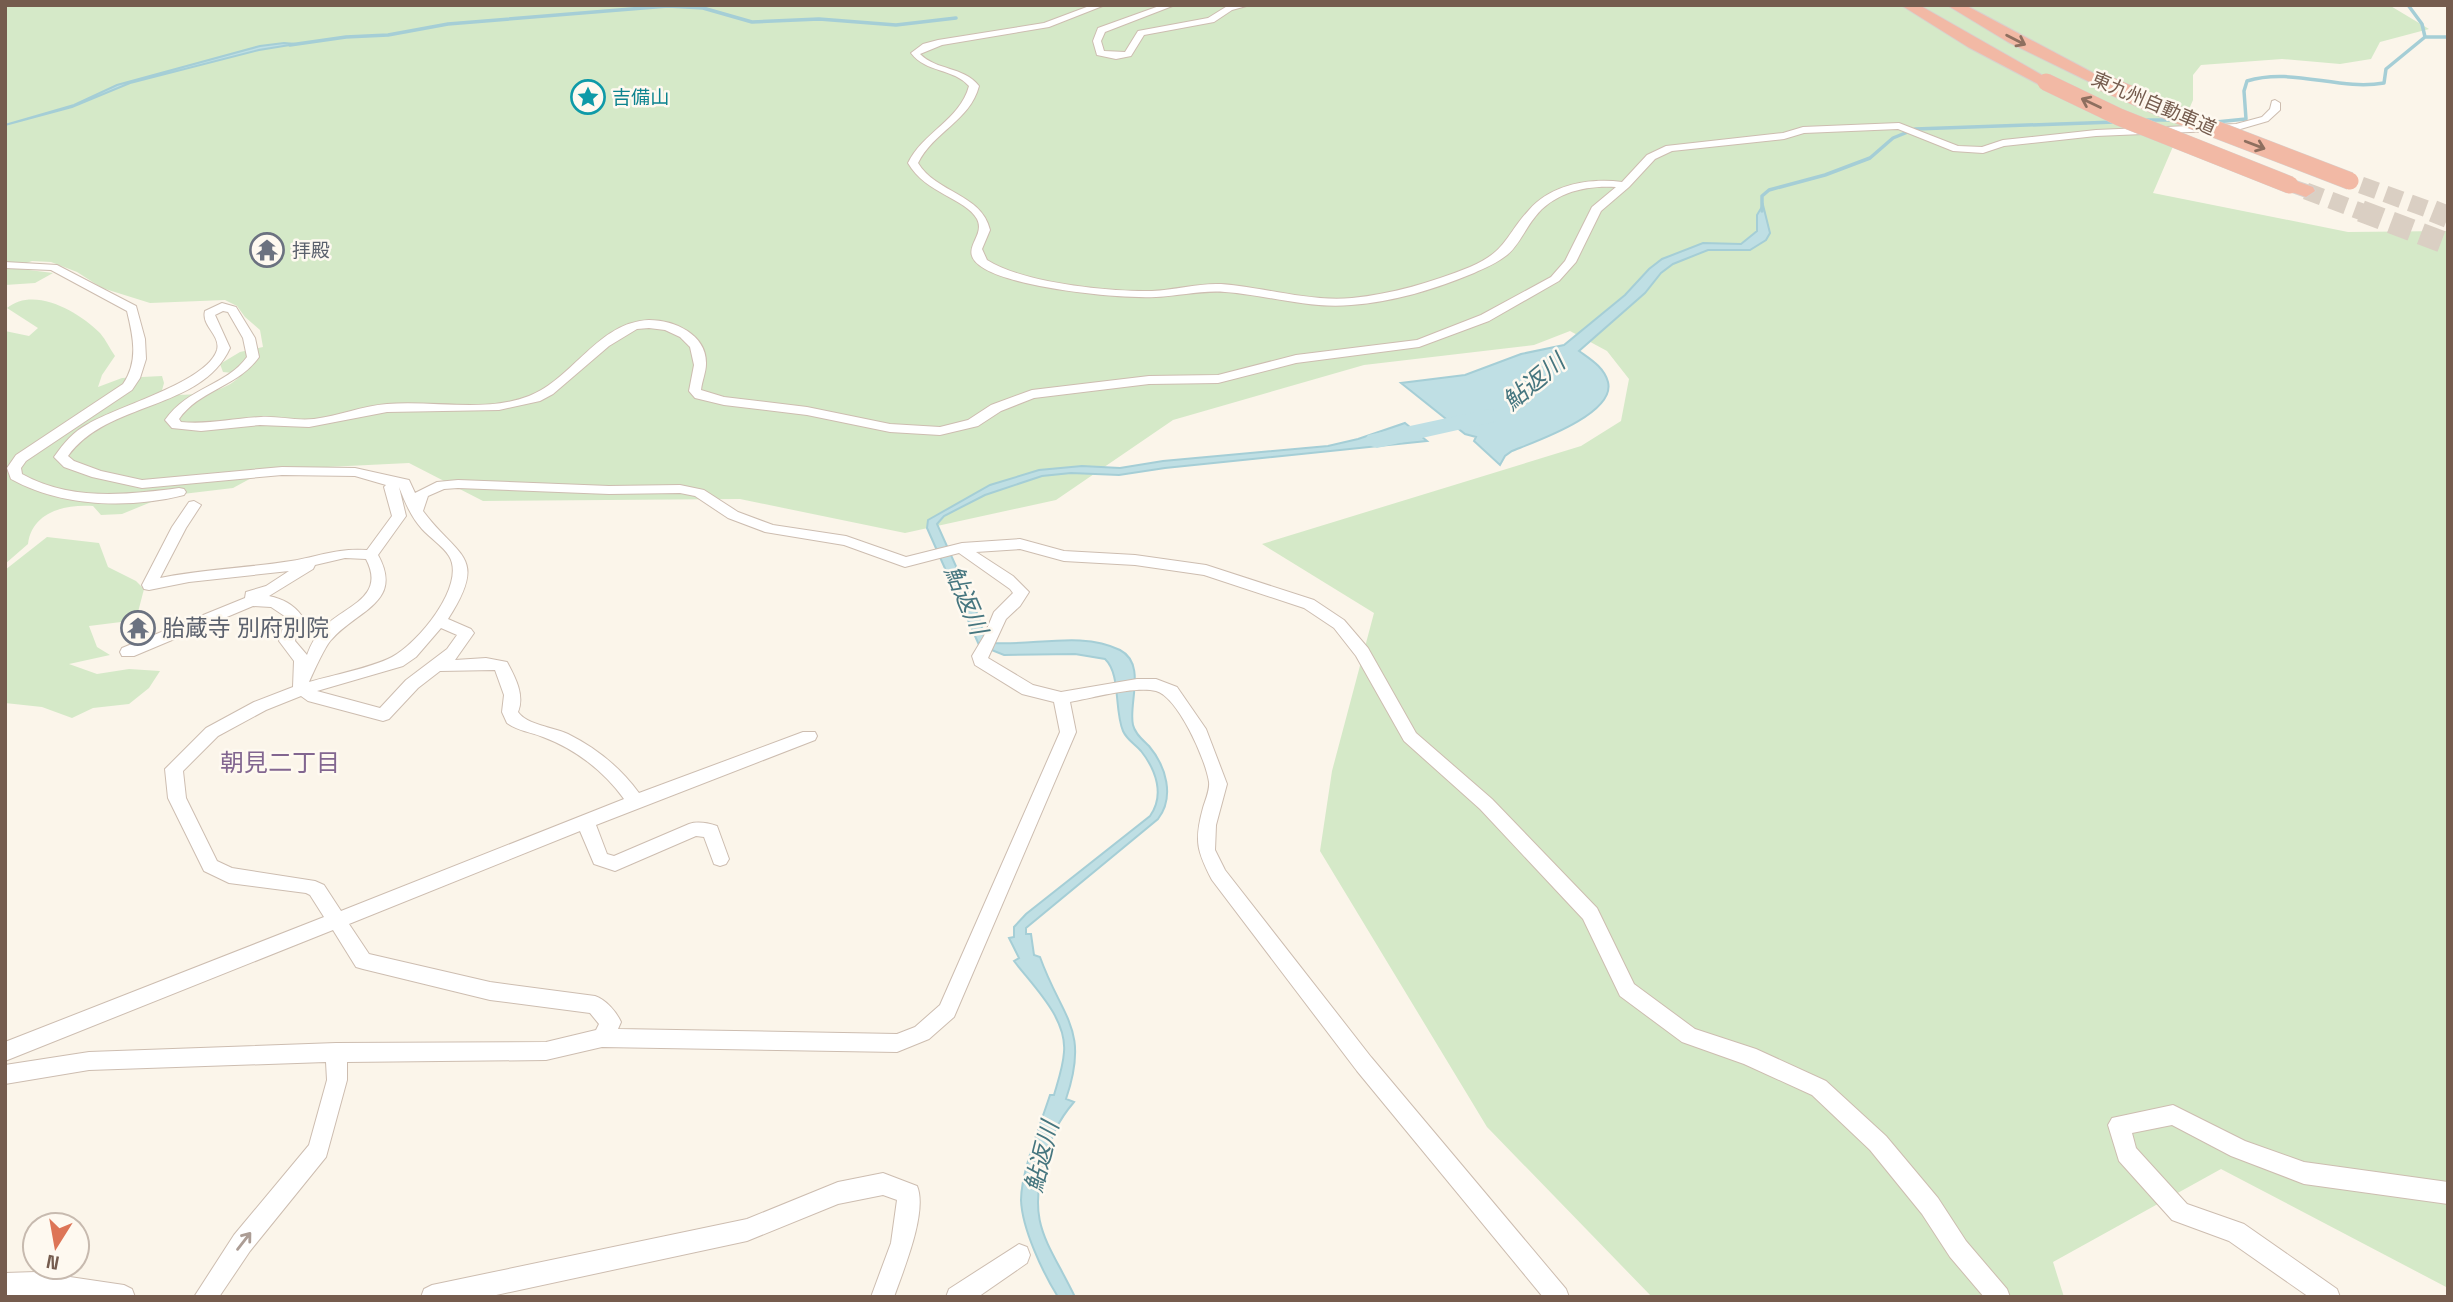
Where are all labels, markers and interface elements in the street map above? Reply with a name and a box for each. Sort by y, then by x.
one-way arrow [2006,33,2026,47]
street label: 東九州自動車道 [2088,66,2220,141]
place icon: 吉備山 [569,78,607,116]
place label: 吉備山 [612,85,669,110]
one-way arrow [2081,96,2102,110]
one-way arrow [2244,140,2266,153]
temple icon: 拝殿 [248,231,286,269]
place label: 拝殿 [292,238,330,263]
water label: 鮎返川 [1496,345,1574,417]
water label: 鮎返川 [938,561,996,642]
temple icon: 胎蔵寺 別府別院 [119,609,157,647]
place label: 胎蔵寺 別府別院 [162,613,329,643]
district label: 朝見二丁目 [220,747,340,778]
water label: 鮎返川 [1018,1115,1066,1196]
north arrow [21,1211,91,1281]
one-way arrow [237,1232,252,1251]
text: N [44,1249,61,1276]

